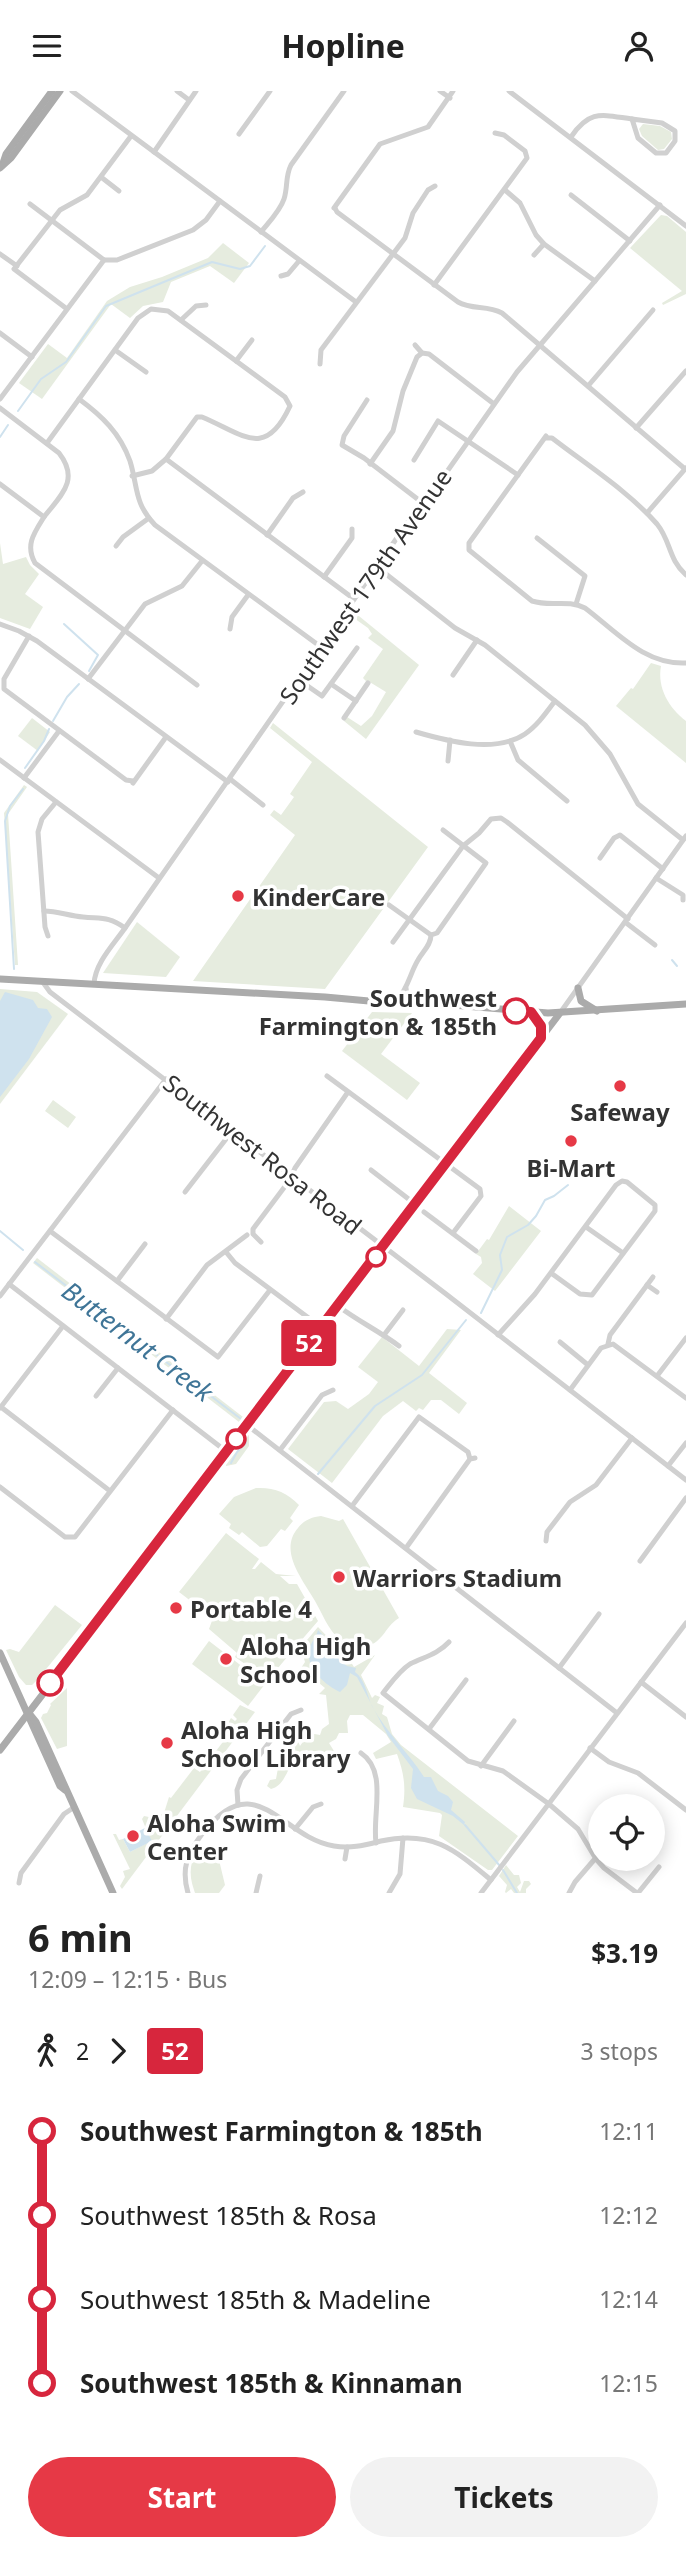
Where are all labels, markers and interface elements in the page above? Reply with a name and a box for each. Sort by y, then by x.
text: Hopline [281,24,405,67]
icon: menu [28,27,66,65]
icon: person [620,27,658,65]
street label: Southwest 179th Avenue [271,462,459,710]
place label: KinderCare [252,880,385,913]
marker: KinderCare [230,888,246,904]
place label: Southwest Farmington & 185th [259,981,497,1042]
marker: Southwest Farmington & 185th [503,998,529,1024]
street label: Southwest Rosa Road [157,1066,369,1242]
marker: Safeway [612,1078,628,1094]
place label: Safeway [570,1095,670,1128]
marker: Bi-Mart [563,1133,579,1149]
place label: Bi-Mart [527,1151,615,1184]
unlabelled marker [366,1247,386,1267]
water label: Butternut Creek [55,1272,222,1410]
line badge: 52 [278,1320,340,1366]
text: 52 [295,1326,323,1359]
unlabelled marker [226,1429,246,1449]
place label: Warriors Stadium [353,1561,562,1594]
marker: Warriors Stadium [331,1569,347,1585]
place label: Portable 4 [190,1592,312,1625]
marker: Portable 4 [168,1600,184,1616]
place label: Aloha High School [240,1629,371,1690]
marker: Aloha High School [218,1651,234,1667]
unlabelled marker [37,1670,63,1696]
place label: Aloha High School Library [181,1713,351,1774]
marker: Aloha High School Library [159,1735,175,1751]
map controls [588,1794,665,1871]
button: locate [588,1794,665,1871]
place label: Aloha Swim Center [147,1806,286,1867]
marker: Aloha Swim Center [125,1828,141,1844]
text: 6 min [28,1911,133,1963]
text: $3.19 [591,1935,658,1971]
text: 12:09 – 12:15 · Bus [28,1963,227,1995]
icon: walk [28,2032,66,2070]
icon: forward [99,2032,137,2070]
text: 52 [161,2034,189,2067]
text: 2 [76,2035,89,2067]
text: 3 stops [580,2035,658,2067]
text: Southwest Farmington & 185th [80,2113,483,2149]
text: 12:11 [599,2115,658,2147]
text: Southwest 185th & Rosa [80,2197,377,2233]
text: 12:12 [599,2199,658,2231]
text: Southwest 185th & Madeline [80,2281,431,2317]
text: 12:14 [599,2283,658,2315]
text: Southwest 185th & Kinnaman [80,2365,463,2401]
text: 12:15 [599,2367,658,2399]
button: Start [28,2457,336,2537]
button: Tickets [350,2457,658,2537]

